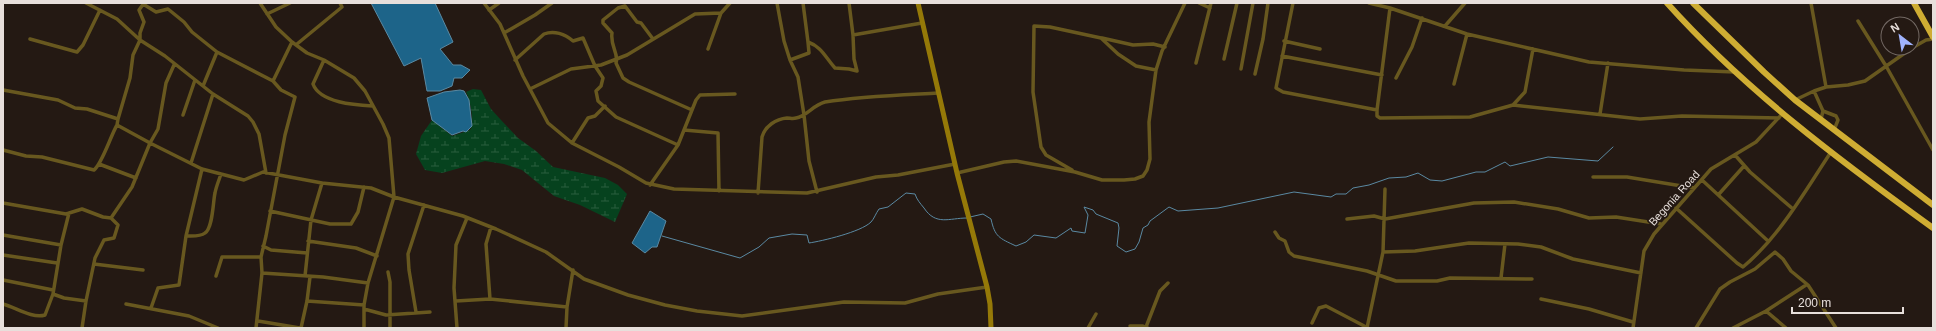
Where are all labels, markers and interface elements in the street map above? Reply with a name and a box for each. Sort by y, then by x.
north arrow [1880,16,1920,56]
text: N [1888,20,1901,35]
street label: Begonia Road [1646,168,1702,228]
scale bar [1792,289,1903,315]
text: 200 m [1798,296,1831,310]

